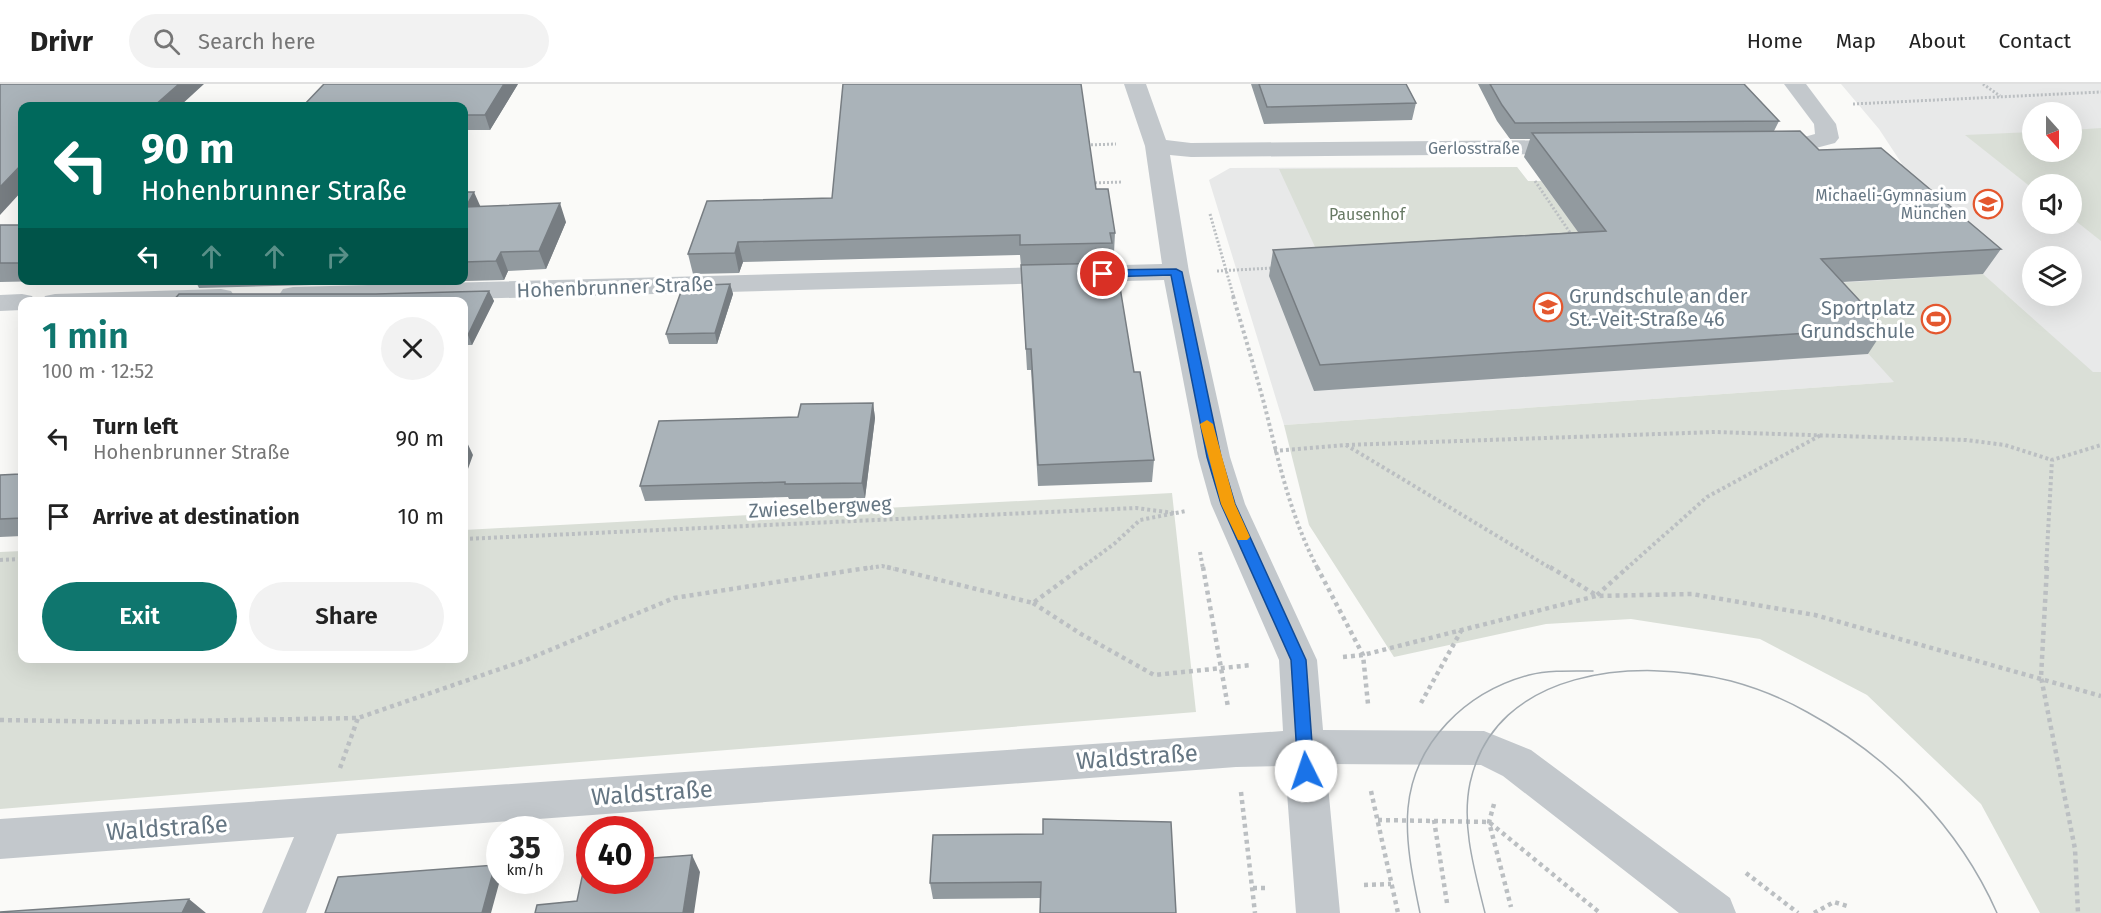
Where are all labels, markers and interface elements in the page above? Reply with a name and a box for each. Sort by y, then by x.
search box [129,14,549,68]
text: Drivr [30,25,93,58]
icon: search [150,25,183,58]
text: Search here [198,28,315,55]
text: Home [1747,28,1803,54]
text: Map [1836,28,1876,54]
text: About [1909,28,1966,54]
text: Contact [1999,28,2071,54]
north arrow [2022,102,2082,162]
map controls [2022,102,2082,306]
text: 90 m [141,124,235,174]
icon: left [42,126,120,204]
street label: Gerlosstraße [1428,139,1520,158]
button: sound [2022,174,2082,234]
text: Hohenbrunner Straße [141,175,407,207]
place label: Michaeli-Gymnasium München [1815,186,1967,223]
school or university icon: Michaeli-Gymnasium München [1972,188,2004,220]
park label: Pausenhof [1329,205,1407,224]
icon: left [132,240,165,273]
icon: ahead [195,240,228,273]
icon: ahead [258,240,291,273]
icon: right [321,240,354,273]
button: layers [2022,246,2082,306]
pin [1077,248,1128,299]
icon: arrive [1086,257,1119,290]
street label: Hohenbrunner Straße [516,272,714,302]
place label: Grundschule an der St.-Veit-Straße 46 [1569,284,1748,331]
school or university icon: Grundschule an der St.-Veit-Straße 46 [1532,291,1564,323]
place label: Sportplatz Grundschule [1800,296,1915,343]
sports icon: Sportplatz Grundschule [1920,303,1952,335]
text: 1 min [42,314,129,358]
button: close [381,317,444,380]
text: 100 m · 12:52 [42,359,154,383]
text: Turn left [93,413,178,440]
icon: left [42,422,75,455]
text: 90 m [395,425,444,452]
text: Hohenbrunner Straße [93,440,290,464]
street label: Zwieselbergweg [748,491,893,523]
icon: arrive [42,500,75,533]
text: Arrive at destination [93,503,300,530]
text: 10 m [398,503,444,530]
button: Exit [42,582,237,651]
button: Share [249,582,444,651]
street label: Waldstraße [1075,739,1199,775]
position arrow [1274,739,1338,803]
street label: Waldstraße [590,775,714,811]
street label: Waldstraße [105,810,229,846]
speed limit sign: 40 [576,816,654,894]
text: 35 [509,830,541,866]
text: km/h [506,861,544,879]

